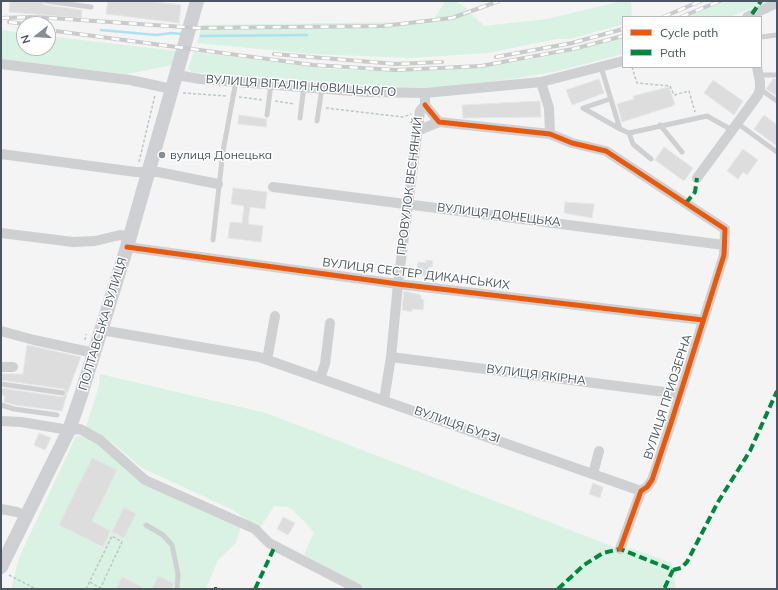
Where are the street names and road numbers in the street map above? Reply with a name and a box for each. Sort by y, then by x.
street label: ВУЛИЦЯ ВІТАЛІЯ НОВИЦЬКОГО [205,72,397,100]
street label: ПРОВУЛОК ВЕСНЯНИЙ [394,116,426,256]
street label: ВУЛИЦЯ ДОНЕЦЬКА [436,200,562,230]
street label: ВУЛИЦЯ СЕСТЕР ДИКАНСЬКИХ [321,255,511,293]
street label: ПОЛТАВСЬКА ВУЛИЦЯ [76,256,130,392]
street label: ВУЛИЦЯ ПРИОЗЕРНА [641,333,695,461]
street label: ВУЛИЦЯ ЯКІРНА [486,362,586,388]
street label: ВУЛИЦЯ БУРЗІ [412,404,502,446]

